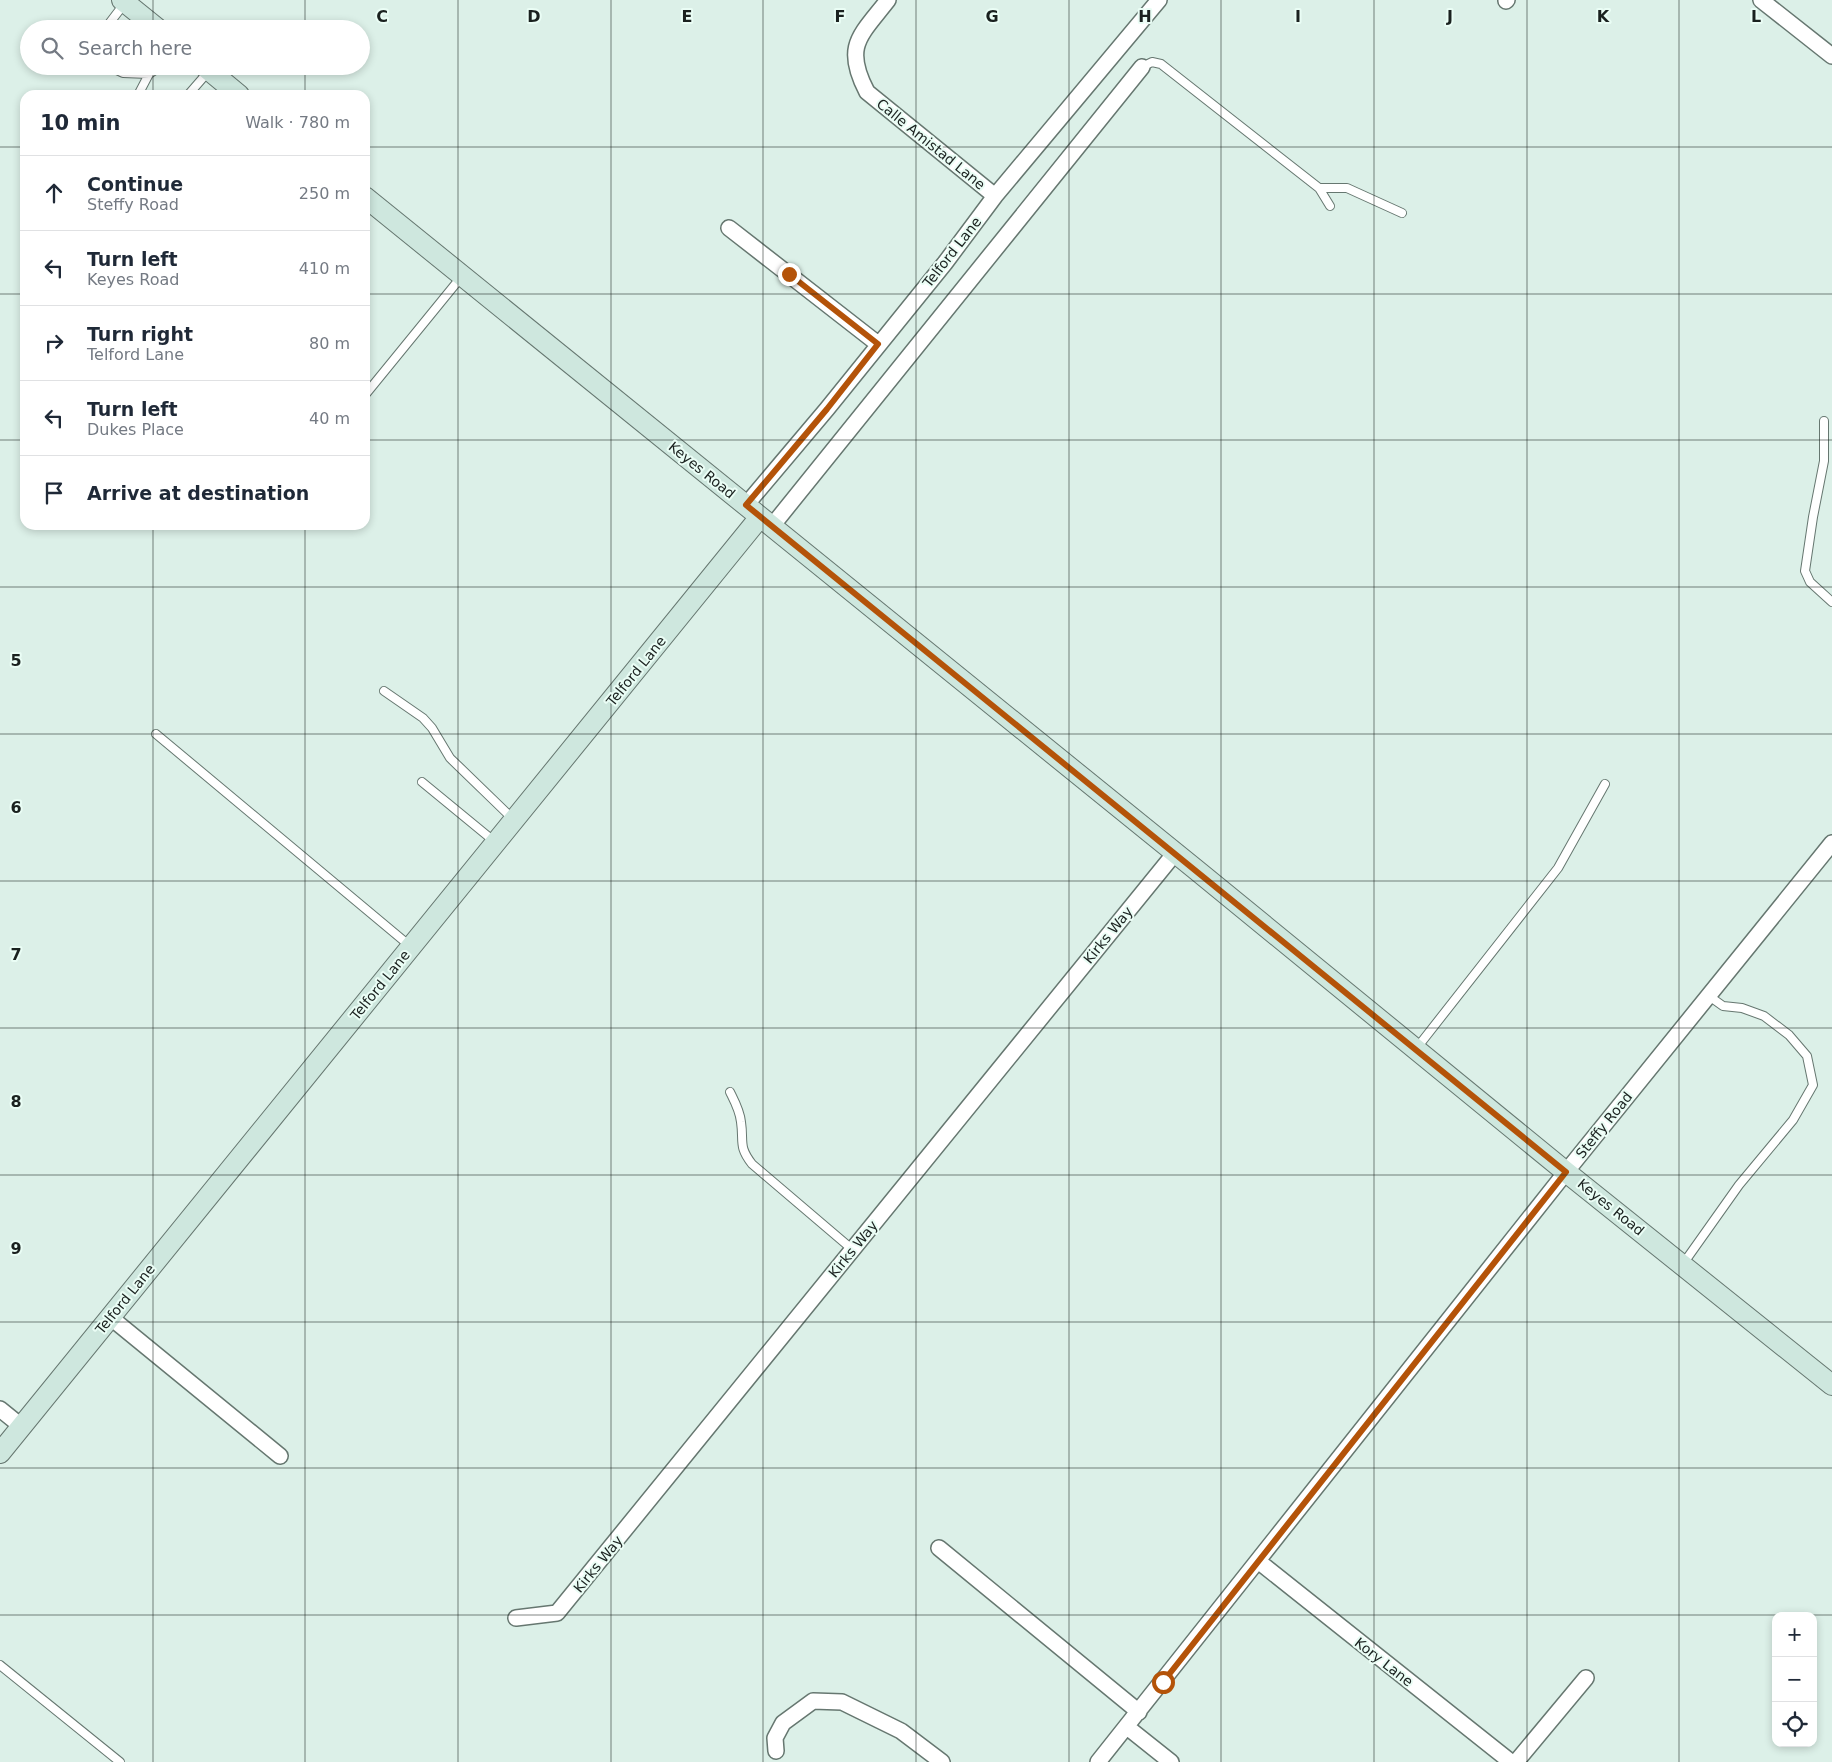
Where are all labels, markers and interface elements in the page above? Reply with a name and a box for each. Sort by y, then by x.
text: C [376,7,388,26]
text: D [527,7,541,26]
text: E [682,7,692,26]
text: F [835,7,845,26]
text: G [985,7,999,26]
text: H [1138,7,1152,26]
text: I [1295,7,1301,26]
text: J [1446,7,1453,26]
text: K [1597,7,1610,26]
text: L [1751,7,1761,26]
search box [20,20,370,75]
icon: search [38,34,66,62]
text: Search here [78,37,192,59]
street label: Calle Amistad Lane [874,95,988,193]
text: 10 min [40,111,121,135]
text: Walk · 780 m [245,113,350,132]
text: Continue [87,173,183,195]
icon: ahead [40,179,68,207]
text: 250 m [299,184,350,203]
text: Steffy Road [87,195,179,214]
street label: Telford Lane [919,214,984,291]
text: Turn left [87,248,178,270]
icon: left [40,254,68,282]
text: 410 m [299,259,350,278]
route end [778,263,801,286]
text: Keyes Road [87,270,179,289]
text: Turn right [87,323,193,345]
icon: right [40,329,68,357]
text: 80 m [309,334,350,353]
text: Telford Lane [87,345,184,364]
text: Turn left [87,398,178,420]
icon: left [40,404,68,432]
text: 40 m [309,409,350,428]
text: Dukes Place [87,420,184,439]
street label: Keyes Road [666,438,738,502]
icon: arrive [40,479,68,507]
text: Arrive at destination [87,482,309,504]
street label: Telford Lane [602,633,669,710]
text: 5 [10,651,22,670]
text: 6 [10,798,22,817]
street label: Kirks Way [1080,903,1136,967]
text: 7 [10,945,22,964]
street label: Telford Lane [346,947,413,1024]
street label: Steffy Road [1572,1089,1636,1161]
text: 8 [10,1092,22,1111]
street label: Keyes Road [1575,1175,1647,1239]
street label: Kirks Way [825,1217,881,1281]
text: 9 [10,1239,22,1258]
street label: Telford Lane [91,1261,158,1338]
street label: Kirks Way [570,1532,626,1596]
map controls [1772,1612,1817,1747]
button: + [1772,1612,1817,1657]
street label: Kory Lane [1352,1634,1416,1690]
button: − [1772,1657,1817,1702]
route start [1152,1671,1175,1694]
button: locate [1772,1702,1817,1747]

